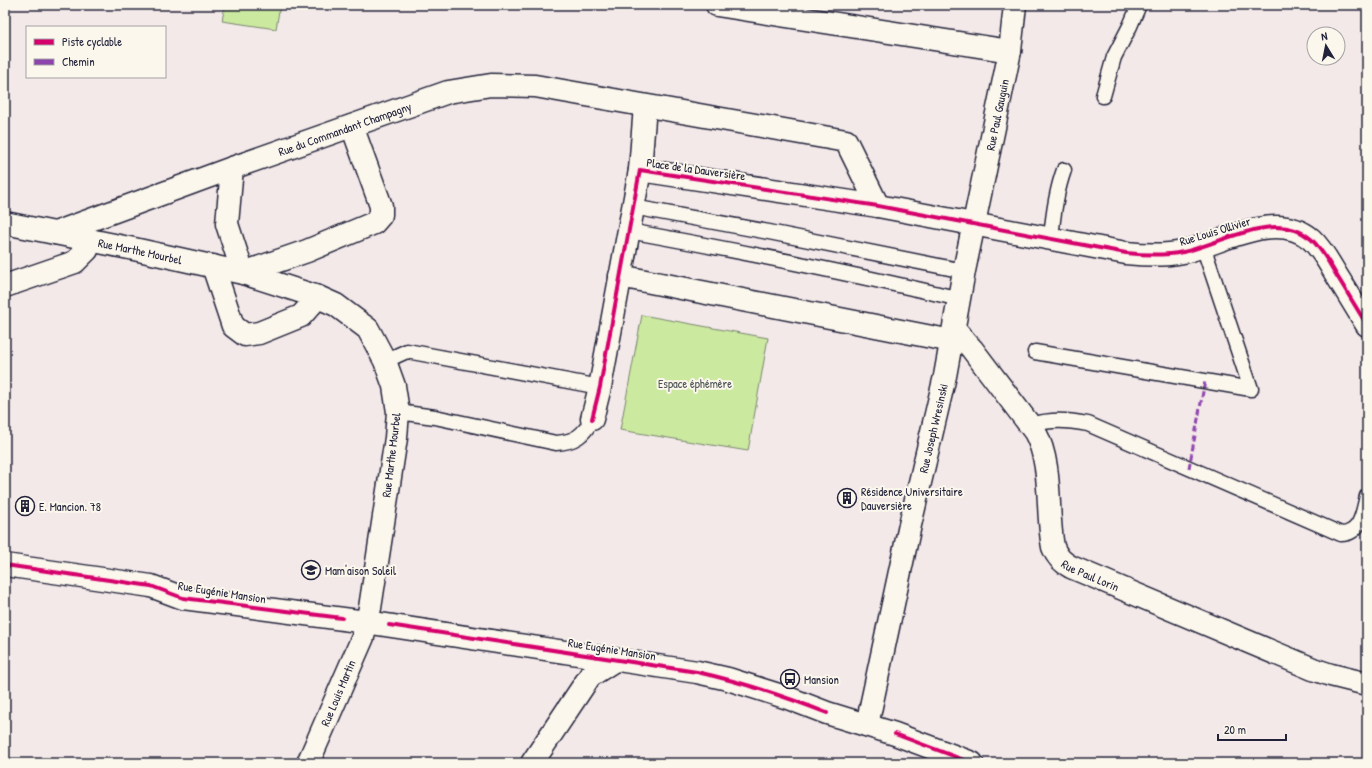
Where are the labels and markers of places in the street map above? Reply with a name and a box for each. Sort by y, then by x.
place label: Résidence Universitaire Dauversière [861,483,963,514]
building icon: Résidence Universitaire Dauversière [836,487,858,509]
building icon: E. Mancion. 78 [14,495,36,517]
place label: E. Mancion. 78 [39,498,101,515]
school or university icon: Mam'aison Soleil [300,559,322,581]
place label: Mam'aison Soleil [325,562,397,579]
bus stop icon: Mansion [779,668,801,690]
place label: Mansion [804,671,839,688]

